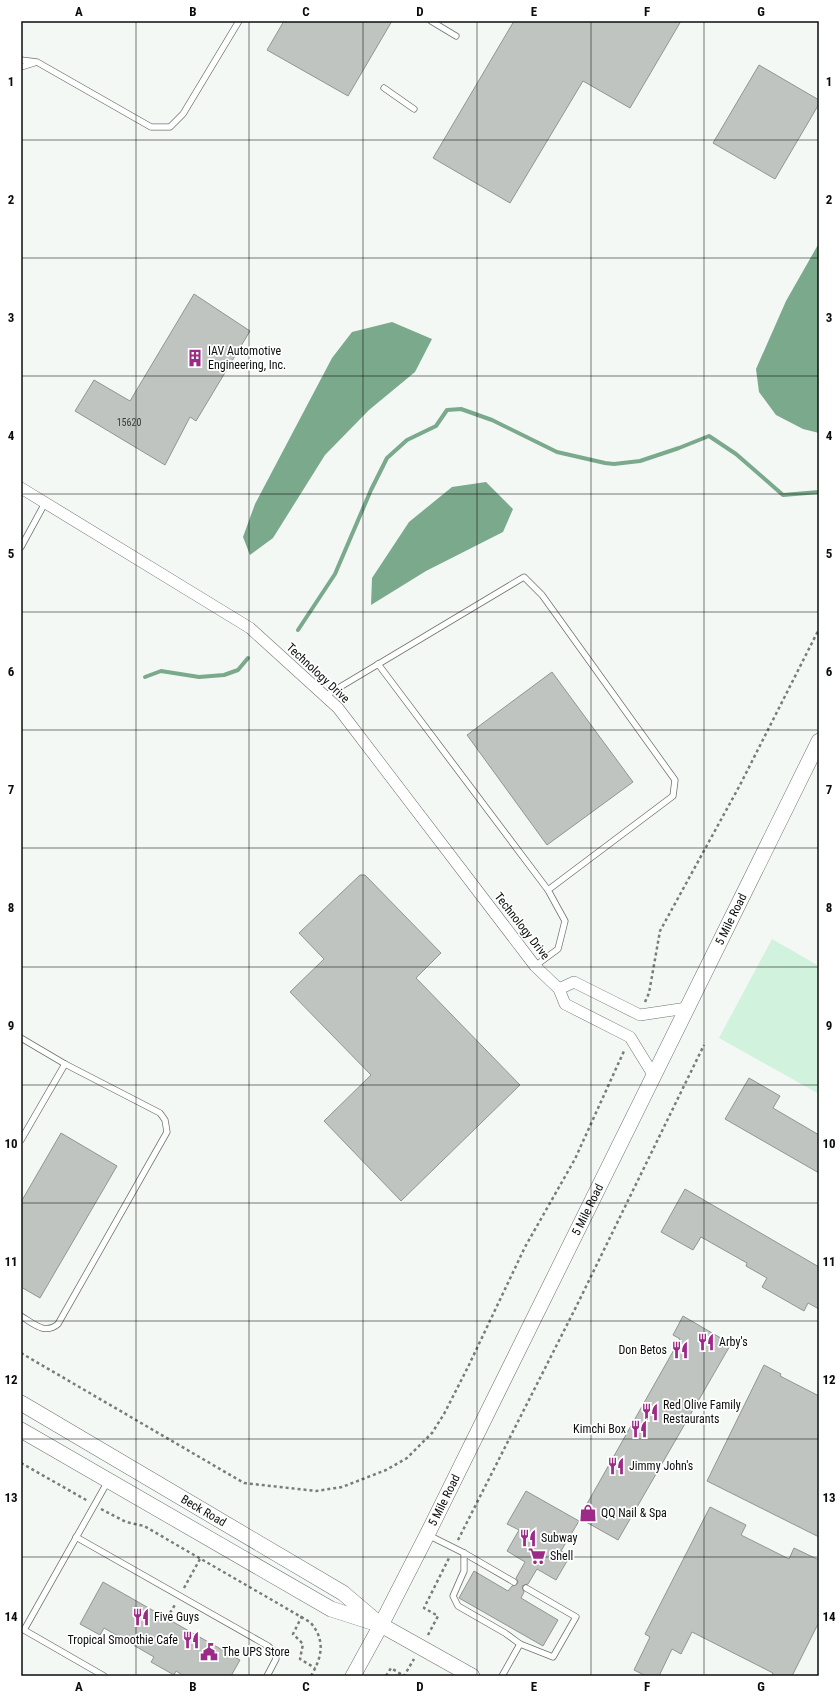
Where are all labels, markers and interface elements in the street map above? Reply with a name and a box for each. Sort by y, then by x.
text: A [75,4,83,19]
text: B [189,4,197,19]
text: C [302,4,310,19]
text: D [416,4,424,19]
text: E [531,4,538,19]
text: F [644,4,650,19]
text: G [757,4,765,19]
text: 1 [8,74,14,89]
text: 1 [826,74,832,89]
text: 2 [8,192,15,207]
text: 2 [826,192,833,207]
text: 3 [8,310,14,325]
text: 3 [826,310,832,325]
place label: IAV Automotive Engineering, Inc. [208,344,286,372]
building icon: IAV Automotive Engineering, Inc. [185,348,205,368]
house number: 15620 [117,417,141,428]
text: 4 [8,428,15,443]
text: 4 [826,428,833,443]
text: 5 [8,546,15,561]
text: 5 [826,546,833,561]
street label: Technology Drive [284,640,353,706]
text: 6 [8,664,15,679]
text: 6 [826,664,833,679]
text: 7 [8,782,15,797]
text: 7 [826,782,833,797]
street label: Technology Drive [492,890,553,962]
street label: 5 Mile Road [712,891,750,947]
text: 8 [8,900,14,915]
text: 8 [826,900,832,915]
text: 9 [8,1018,14,1033]
text: 9 [826,1018,832,1033]
text: 10 [4,1136,18,1151]
text: 10 [822,1136,836,1151]
street label: 5 Mile Road [569,1182,606,1238]
text: 11 [4,1254,18,1269]
text: 11 [822,1254,836,1269]
restaurant icon: Arby's [696,1332,716,1352]
place label: Arby's [719,1335,748,1349]
restaurant icon: Don Betos [670,1340,690,1360]
place label: Don Betos [618,1343,667,1357]
text: 12 [4,1372,18,1387]
text: 12 [822,1372,836,1387]
place label: Red Olive Family Restaurants [663,1398,741,1426]
restaurant icon: Red Olive Family Restaurants [640,1402,660,1422]
restaurant icon: Kimchi Box [629,1419,649,1439]
place label: Kimchi Box [573,1422,626,1436]
restaurant icon: Jimmy John's [606,1456,626,1476]
place label: Jimmy John's [629,1459,693,1473]
street label: 5 Mile Road [426,1472,463,1528]
text: 13 [4,1490,18,1505]
text: 13 [822,1490,836,1505]
street label: Beck Road [178,1492,229,1530]
shop icon: QQ Nail & Spa [578,1503,598,1523]
place label: QQ Nail & Spa [601,1506,667,1520]
restaurant icon: Subway [518,1528,538,1548]
place label: Subway [541,1531,577,1545]
supermarket icon: Shell [527,1546,547,1566]
place label: Shell [550,1549,573,1563]
restaurant icon: Five Guys [131,1607,151,1627]
text: 14 [4,1609,18,1624]
text: 14 [822,1609,836,1624]
place label: Five Guys [154,1610,199,1624]
restaurant icon: Tropical Smoothie Cafe [181,1630,201,1650]
place label: Tropical Smoothie Cafe [68,1633,178,1647]
public building icon: The UPS Store [199,1642,219,1662]
place label: The UPS Store [222,1645,290,1659]
text: A [75,1679,83,1694]
text: B [189,1679,197,1694]
text: C [302,1679,310,1694]
text: D [416,1679,424,1694]
text: E [531,1679,538,1694]
text: F [644,1679,650,1694]
text: G [757,1679,765,1694]

